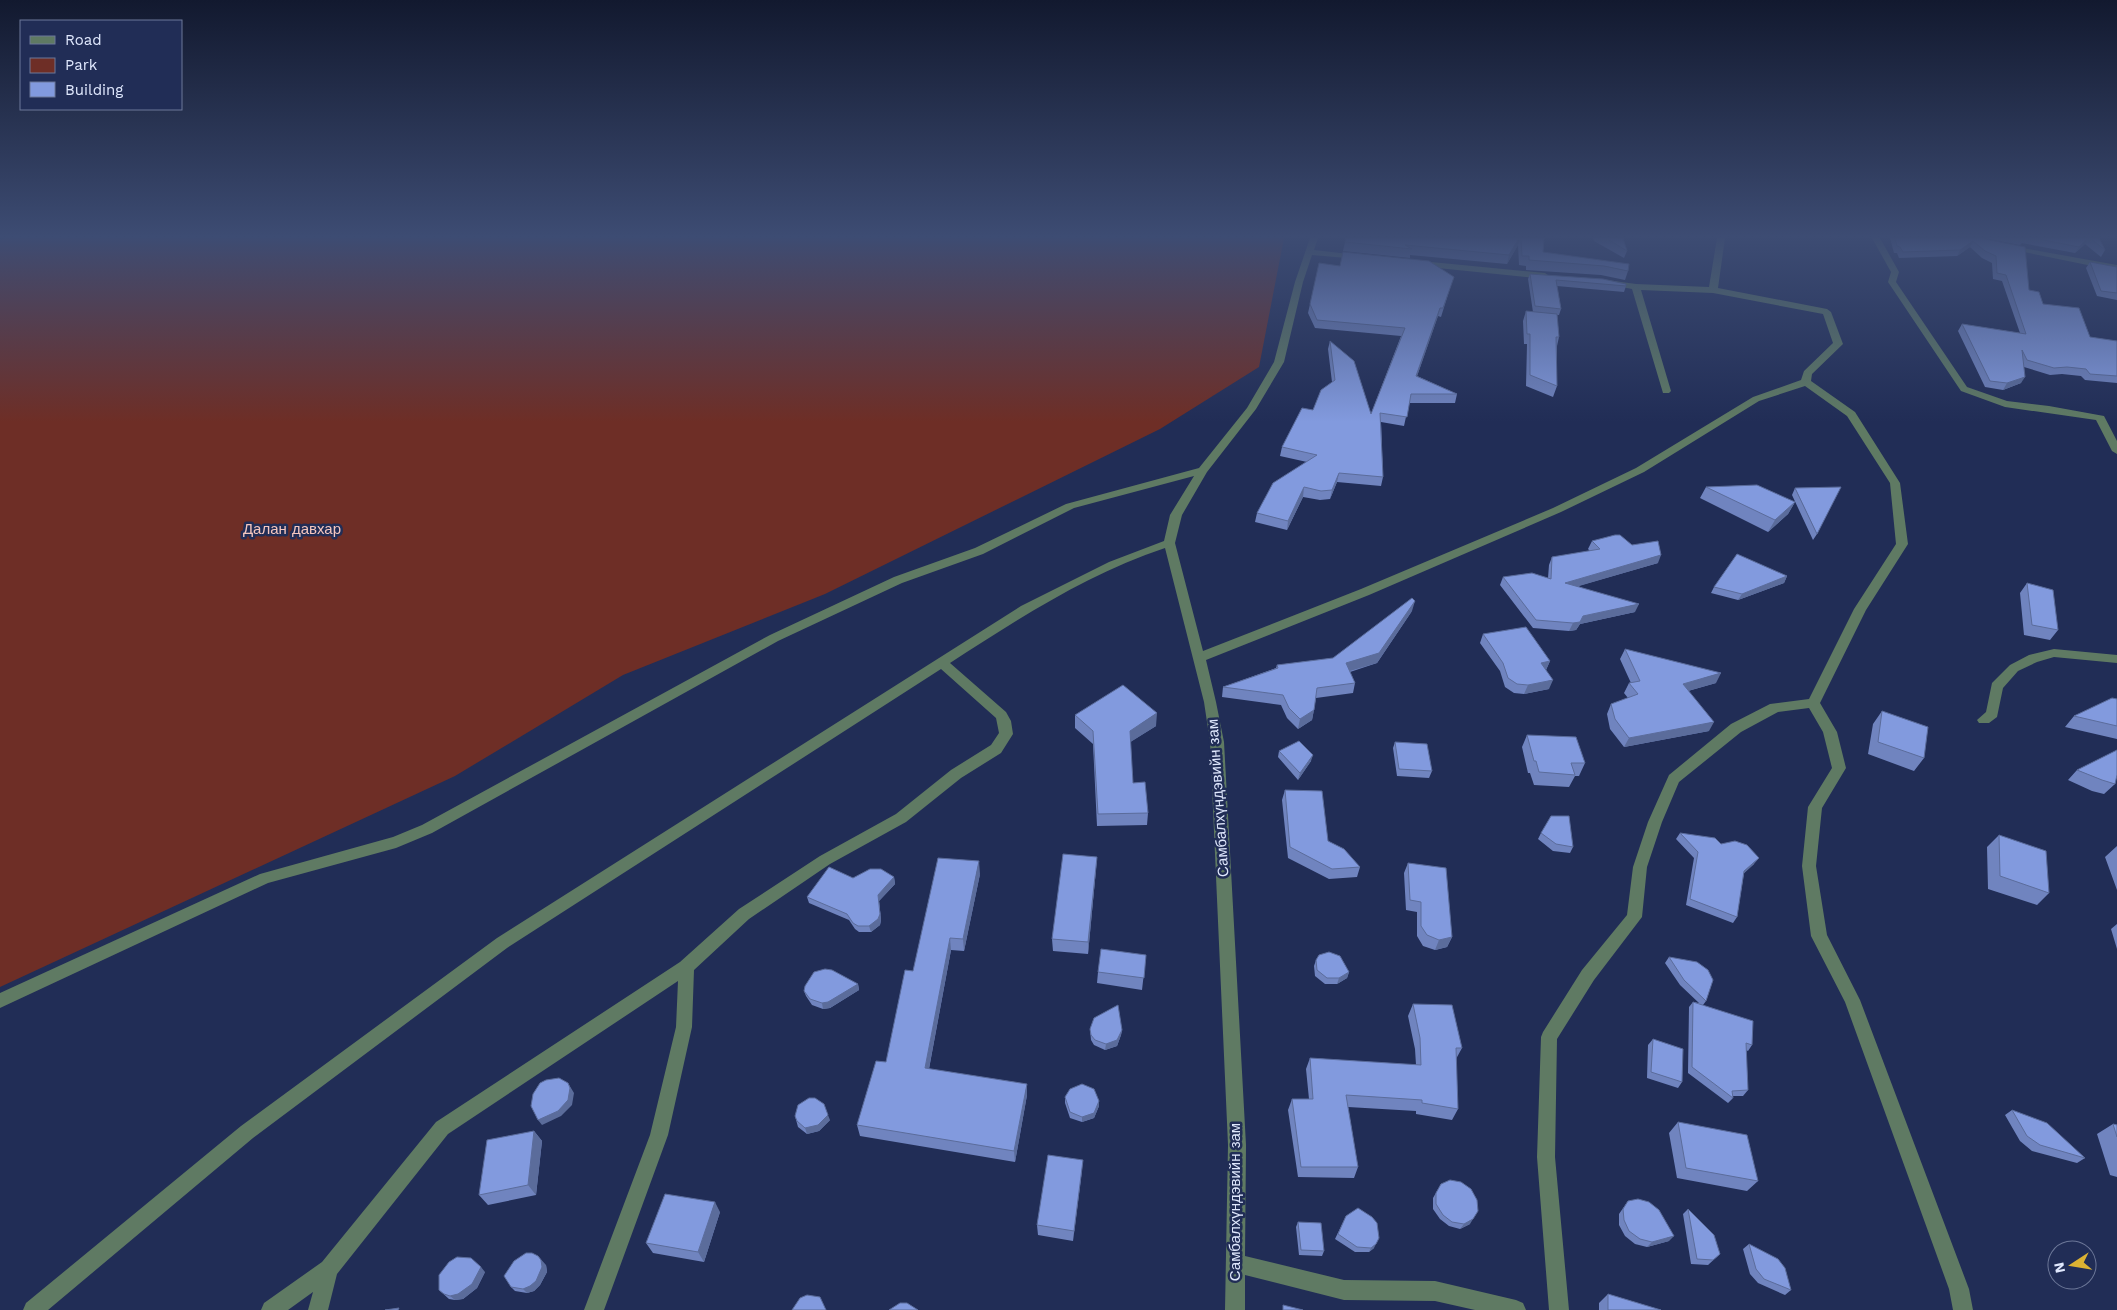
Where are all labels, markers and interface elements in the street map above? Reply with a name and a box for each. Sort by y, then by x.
legend [20,20,182,110]
text: Road [65,31,102,49]
text: Park [65,56,98,74]
text: Building [65,81,123,99]
park label: Далан давхар [243,520,341,538]
street label: Самбалхүндэвийн зам [1203,718,1233,878]
street label: Самбалхүндэвийн зам [1226,1123,1244,1281]
north arrow [2047,1240,2097,1290]
text: N [2050,1261,2068,1274]

